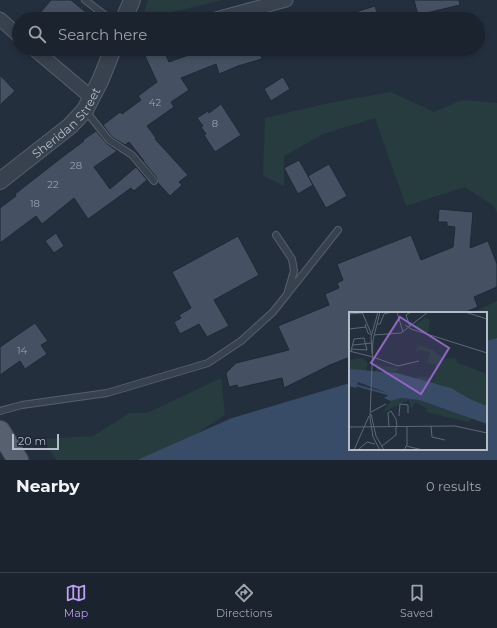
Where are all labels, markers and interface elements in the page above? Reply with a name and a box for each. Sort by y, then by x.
search box [12,12,485,56]
icon: search [26,23,48,45]
text: Search here [58,25,147,44]
street label: Sheridan Street [29,84,103,161]
house number: 42 [149,96,161,109]
house number: 8 [212,117,218,130]
house number: 28 [70,159,82,172]
house number: 22 [47,178,59,191]
house number: 18 [30,197,40,210]
inset map [349,312,487,450]
house number: 14 [17,344,27,357]
scale bar [12,432,59,451]
text: 20 m [18,434,46,448]
text: Nearby [16,476,80,496]
text: 0 results [426,478,481,494]
tab: Map [64,582,88,620]
tab: Directions [216,582,272,620]
tab: Saved [400,582,433,620]

